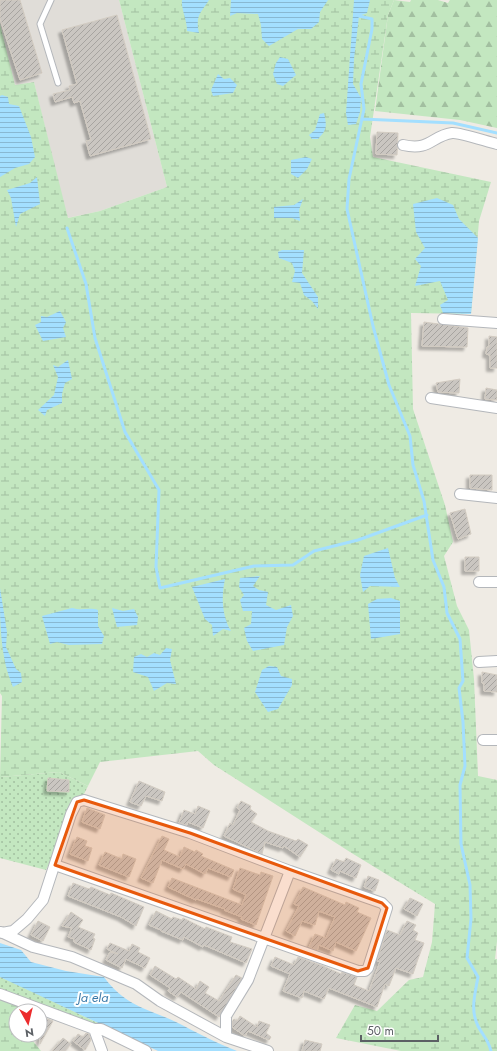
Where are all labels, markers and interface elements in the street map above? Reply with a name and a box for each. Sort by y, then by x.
water label: Ja ela [75,988,108,1007]
north arrow [8,1003,48,1043]
scale bar [361,1017,438,1043]
text: 50 m [367,1022,394,1040]
text: N [24,1024,35,1041]

